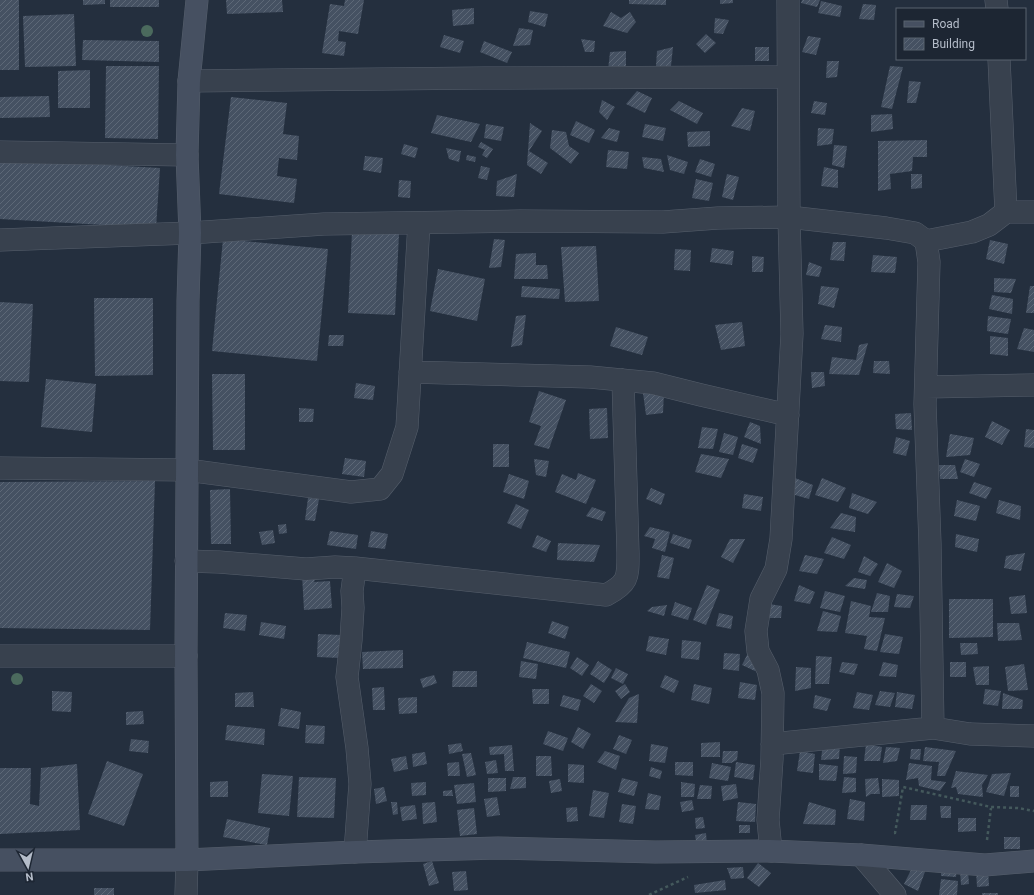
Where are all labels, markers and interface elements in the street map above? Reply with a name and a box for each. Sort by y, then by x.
legend [896,8,1026,60]
text: Road [932,17,960,31]
text: Building [932,37,975,51]
north arrow [8,847,48,887]
text: N [24,869,34,883]

